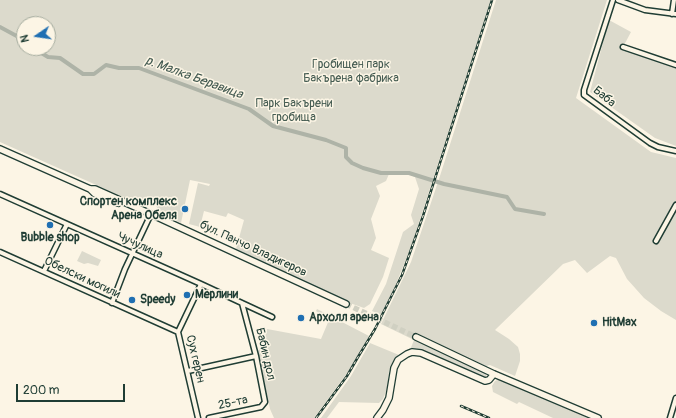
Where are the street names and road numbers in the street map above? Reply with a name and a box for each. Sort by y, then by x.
street label: Баба [590,84,618,110]
street label: бул. Панчо Владигеров [197,218,309,280]
street label: Чучулица [115,230,165,262]
street label: Обелски могили [42,254,122,302]
street label: Бабин дол [252,326,278,382]
street label: Сух герен [183,334,207,384]
street label: 25-та [217,393,249,413]

